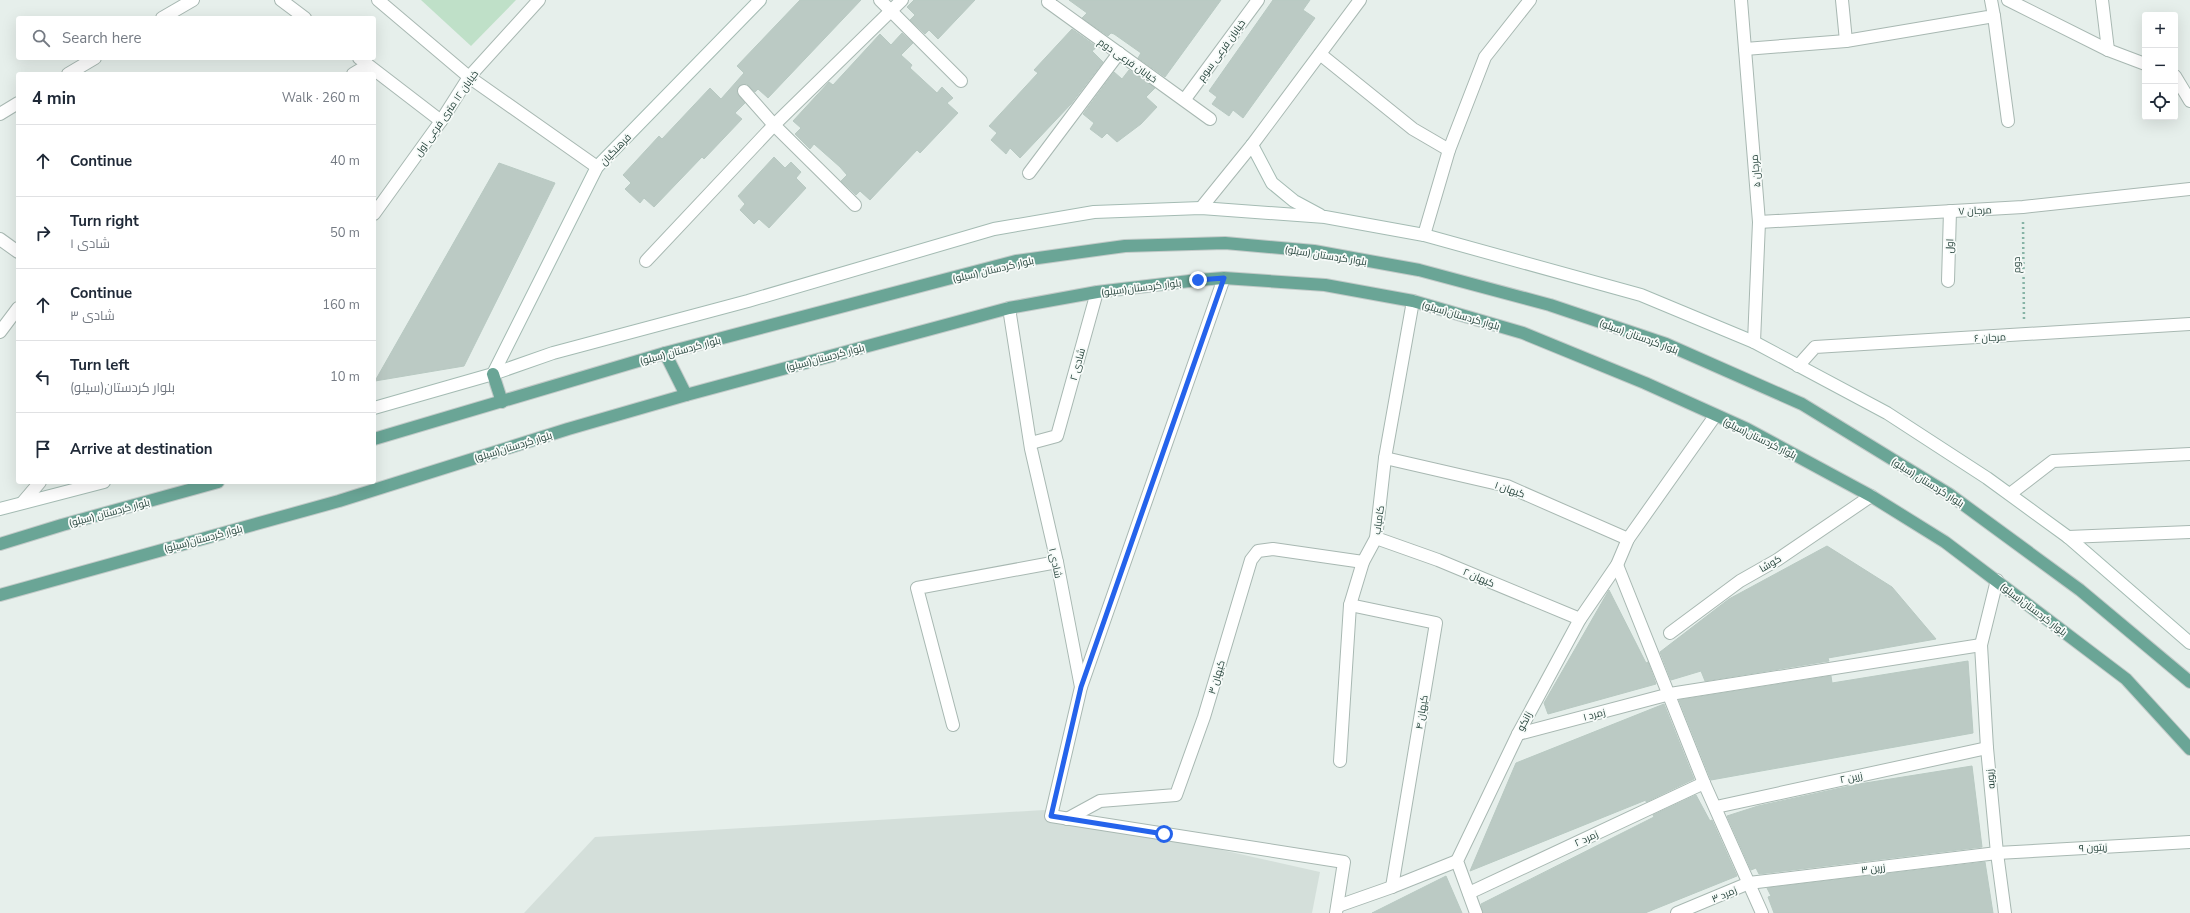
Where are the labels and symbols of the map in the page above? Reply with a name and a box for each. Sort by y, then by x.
street label: خیابان فرعی سوم [1195,17,1249,84]
street label: خیابان فرعی دوم [1095,35,1160,86]
street label: خیابان ۱۲ متری فرعی اول [412,68,482,160]
street label: فرهنگیان [597,131,635,169]
street label: مرجان ۵ [1748,154,1764,188]
street label: مرجان ۷ [1958,203,1992,219]
street label: اول [1943,238,1957,254]
street label: بلوار کردستان (سیلو) [1284,243,1368,269]
street label: بلوار کردستان (سیلو) [951,254,1035,286]
street label: دوم [2010,256,2024,273]
route end [1189,271,1207,289]
street label: بلوار کردستان(سیلو) [1100,276,1182,300]
street label: بلوار کردستان(سیلو) [1420,298,1501,334]
street label: بلوار کردستان (سیلو) [1597,316,1680,358]
street label: مرجان ۶ [1974,330,2006,346]
street label: بلوار کردستان (سیلو) [638,333,722,369]
street label: بلوار کردستان(سیلو) [784,341,866,375]
street label: شادی ۲ [1067,347,1089,382]
street label: بلوار کردستان(سیلو) [1720,415,1799,463]
street label: بلوار کردستان(سیلو) [473,428,554,465]
street label: بلوار کردستان (سیلو) [1888,455,1966,511]
street label: کیهان ۱ [1493,478,1527,502]
street label: بلوار کردستان (سیلو) [67,495,151,531]
street label: کامیاب [1370,505,1388,536]
street label: بلوار کردستان(سیلو) [162,522,244,556]
street label: شادی ۱ [1045,547,1065,580]
street label: کوشا [1757,552,1784,576]
street label: کیهان ۲ [1461,565,1497,591]
street label: بلوار کردستان(سیلو) [1997,580,2070,640]
street label: کیهان ۳ [1205,659,1229,696]
street label: کیهان ۴ [1412,694,1432,730]
street label: زمرد ۱ [1582,705,1607,725]
street label: زانکو [1514,709,1536,734]
street label: زرین ۲ [1839,769,1864,787]
street label: زیویه [1983,769,1999,789]
route start [1155,825,1173,843]
street label: زمرد ۲ [1572,827,1601,850]
street label: زیتون ۹ [2078,840,2108,856]
street label: زرین ۳ [1860,861,1886,877]
street label: زمرد ۳ [1710,883,1739,906]

